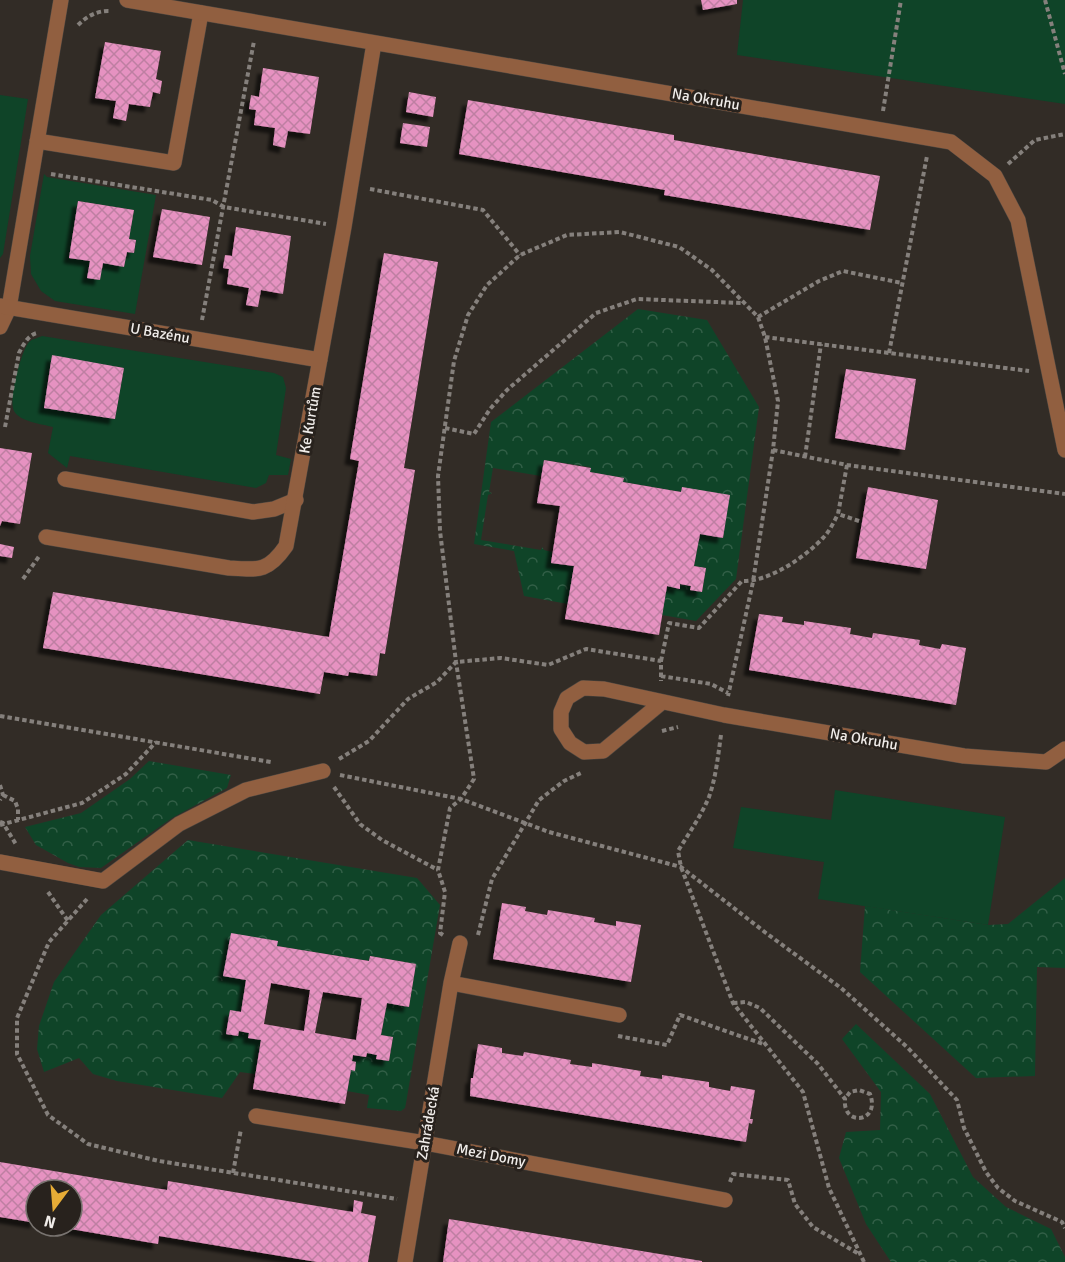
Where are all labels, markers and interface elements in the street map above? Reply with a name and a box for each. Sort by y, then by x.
street label: Na Okruhu [671,84,741,114]
street label: U Bazénu [129,319,191,347]
street label: Ke Kurtům [295,385,325,455]
street label: Na Okruhu [829,724,899,754]
street label: Zahrádecká [413,1085,443,1161]
street label: Mezi Domy [455,1139,527,1171]
north arrow [24,1178,84,1238]
text: N [42,1210,58,1233]

